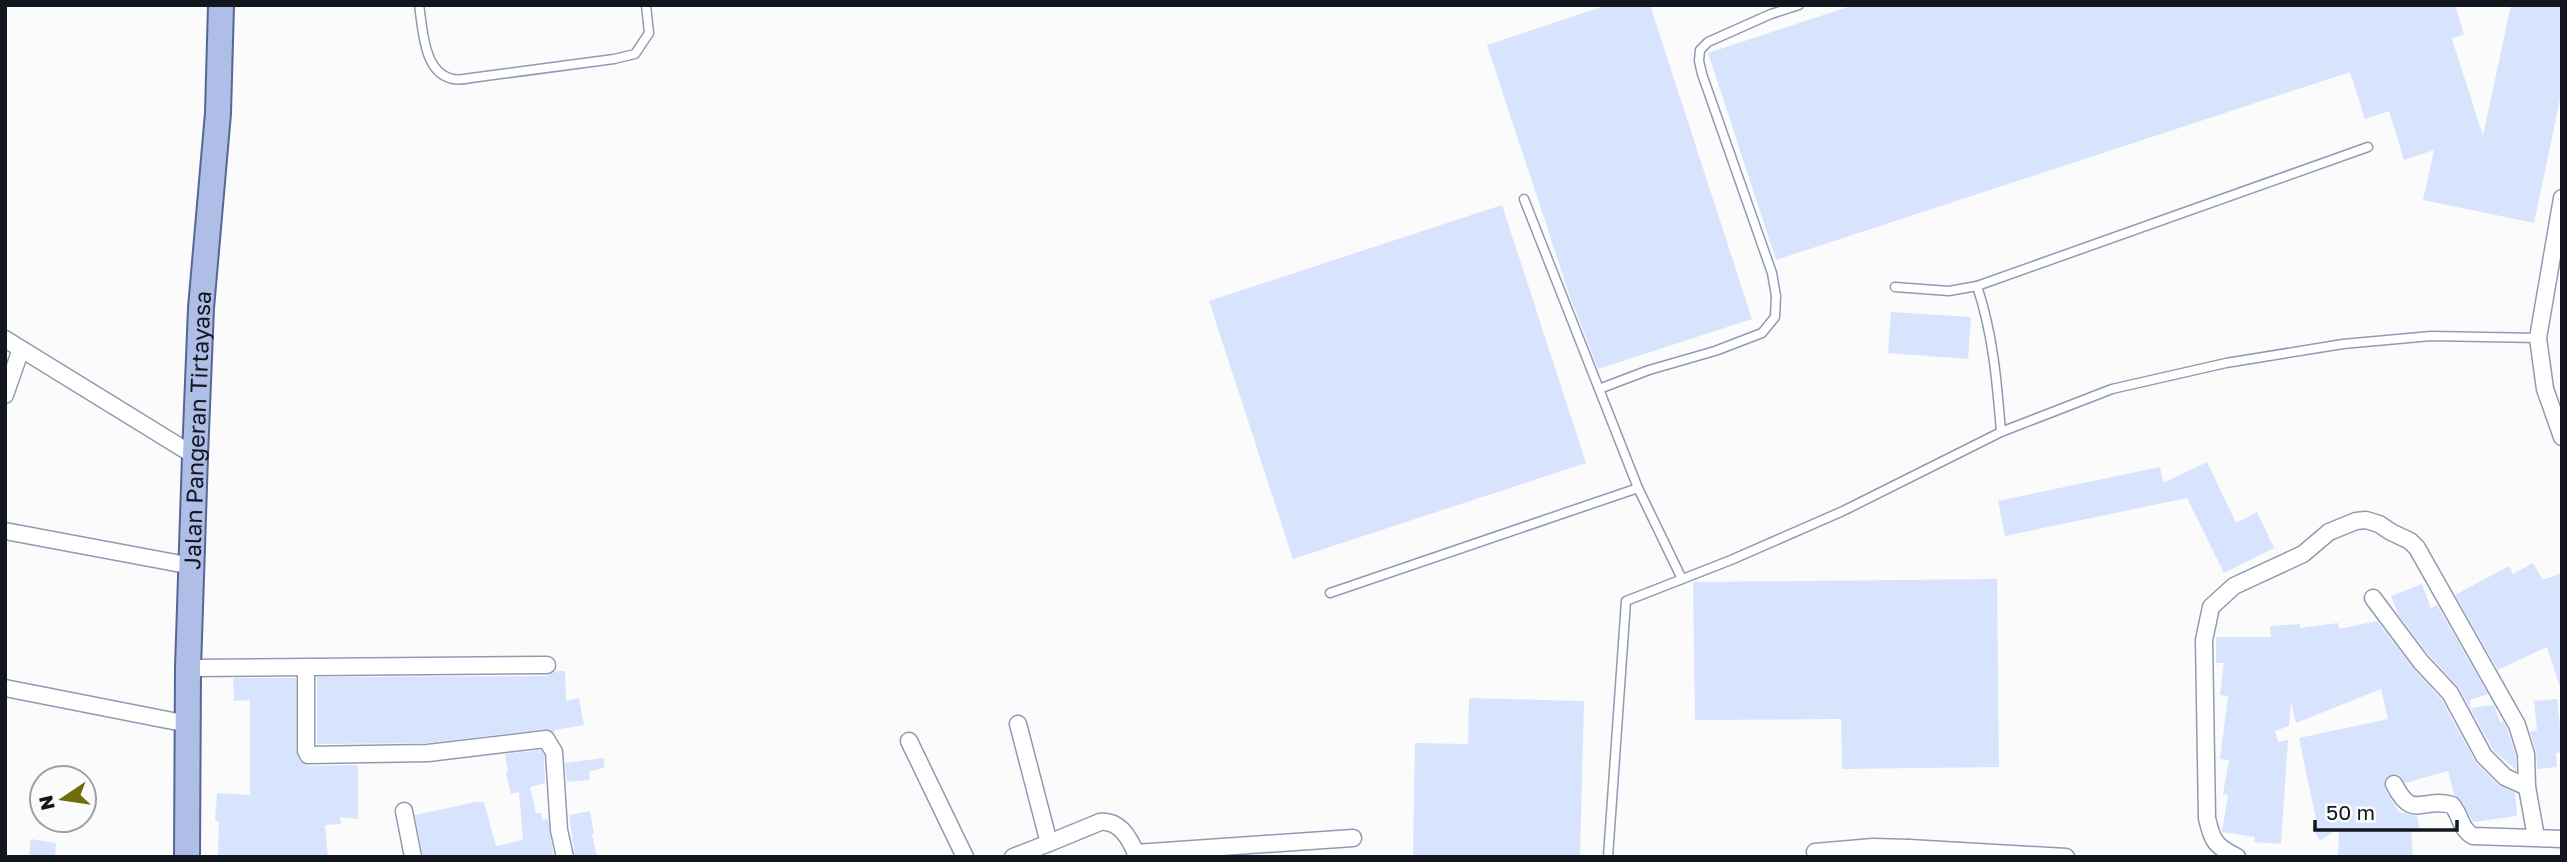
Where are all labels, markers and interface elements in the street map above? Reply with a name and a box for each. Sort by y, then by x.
street label: Jalan Pangeran Tirtayasa [177,289,216,570]
north arrow [28,764,98,834]
scale bar [2315,788,2457,832]
text: N [33,793,59,813]
text: 50 m [2326,799,2375,825]

